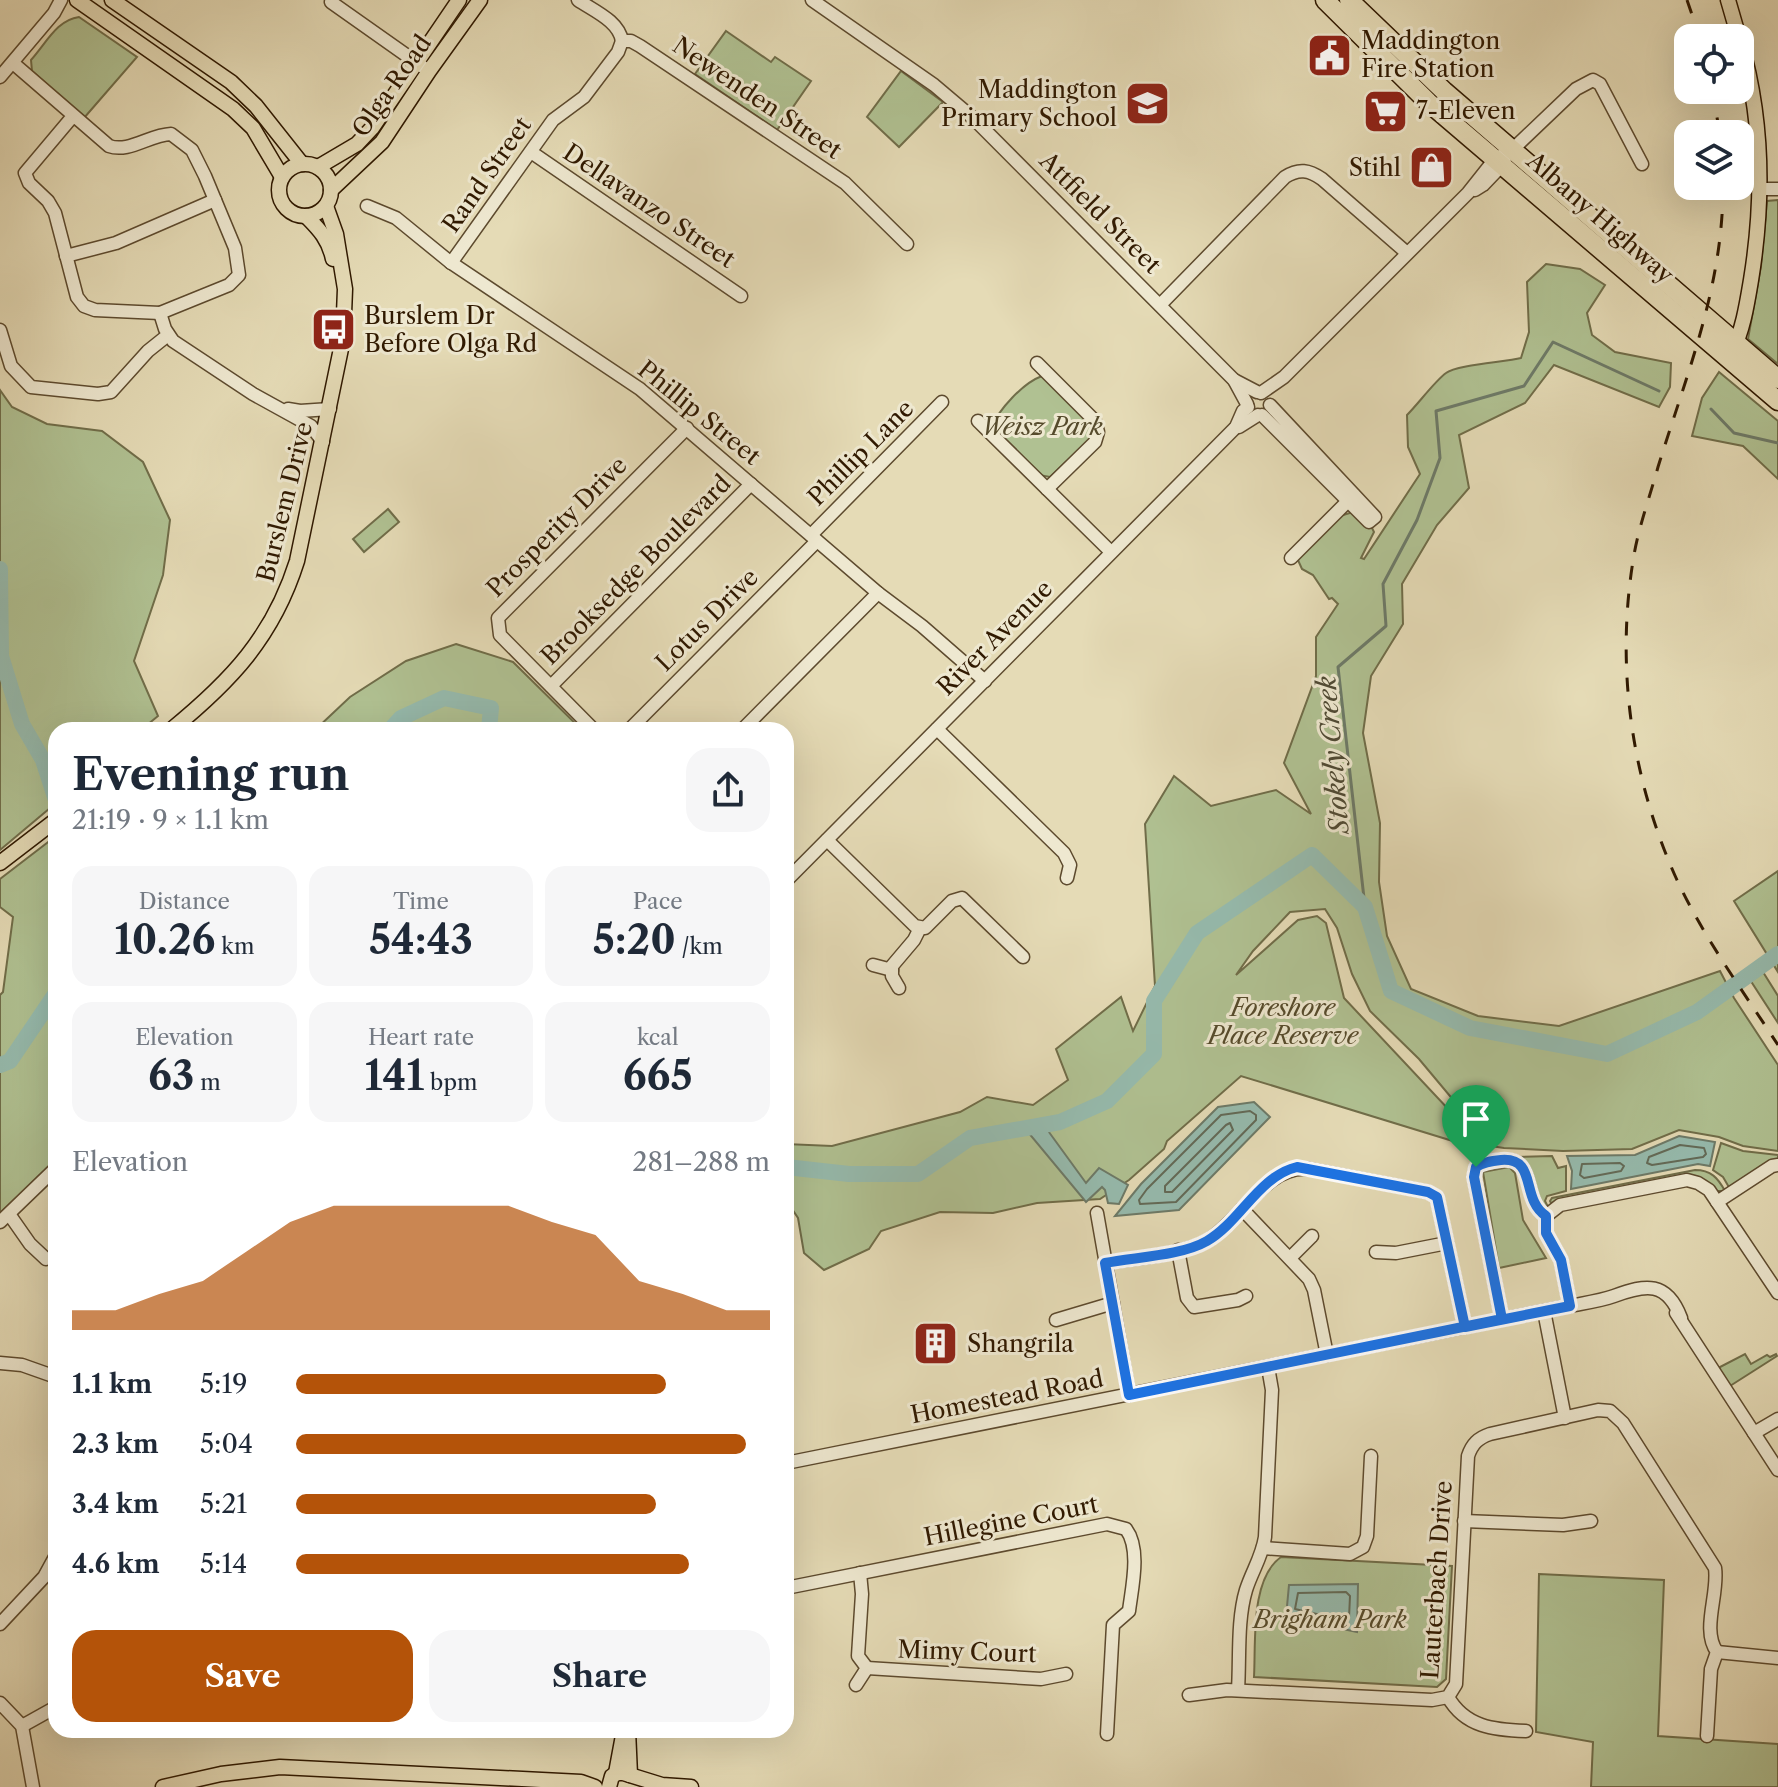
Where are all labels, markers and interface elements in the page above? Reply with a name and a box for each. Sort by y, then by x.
map controls [1674,24,1754,200]
button: locate [1674,24,1754,104]
place label: Maddington Fire Station [1361,26,1500,83]
street label: Olga Road [346,29,437,142]
street label: Newenden Street [667,30,848,165]
public building icon: Maddington Fire Station [1306,31,1354,79]
place label: Maddington Primary School [941,75,1117,132]
school or university icon: Maddington Primary School [1124,80,1172,128]
supermarket icon: 7-Eleven [1361,87,1409,135]
place label: 7-Eleven [1416,96,1515,125]
street label: Rand Street [436,111,537,238]
button: layers [1674,120,1754,200]
street label: Dellavanzo Street [558,137,741,274]
shop icon: Stihl [1408,144,1456,192]
street label: Attfield Street [1033,145,1167,280]
street label: Albany Highway [1520,145,1680,290]
place label: Stihl [1349,153,1401,182]
place label: Burslem Dr Before Olga Rd [364,301,538,358]
bus stop icon: Burslem Dr Before Olga Rd [309,306,357,354]
street label: Phillip Street [632,354,767,471]
street label: Phillip Lane [802,394,920,512]
park label: Weisz Park [981,412,1103,441]
street label: Burslem Drive [251,419,318,585]
street label: Prosperity Drive [481,451,633,603]
street label: Brooksedge Boulevard [535,468,737,671]
street label: Lotus Drive [649,562,764,677]
street label: River Avenue [931,574,1058,701]
water label: Stokely Creek [1310,674,1356,837]
text: Evening run [72,747,349,801]
button: share [686,748,770,832]
text: 21:19 · 9 × 1.1 km [72,804,269,836]
text: Distance [139,888,230,915]
text: Time [393,888,449,915]
text: Pace [633,888,683,915]
text: 10.26 [114,915,215,964]
text: 54:43 [369,915,473,964]
text: 5:20 [593,915,676,964]
text: km [215,933,254,960]
text: /km [676,933,723,960]
park label: Foreshore Place Reserve [1206,993,1360,1050]
text: Elevation [135,1024,233,1051]
text: Heart rate [368,1024,474,1051]
text: kcal [637,1024,678,1051]
text: 63 [148,1051,194,1100]
text: 141 [365,1051,424,1100]
text: 665 [623,1051,693,1100]
text: m [194,1069,221,1096]
text: bpm [424,1069,477,1096]
pin [1442,1085,1510,1167]
icon: arrive [1454,1097,1498,1141]
text: Elevation [72,1146,188,1178]
text: 281–288 m [632,1146,770,1178]
building icon: Shangrila [912,1320,960,1368]
place label: Shangrila [967,1329,1074,1358]
street label: Homestead Road [908,1364,1106,1429]
text: 1.1 km [72,1368,152,1400]
text: 5:19 [200,1368,248,1400]
text: 2.3 km [72,1428,159,1460]
text: 5:04 [200,1428,253,1460]
street label: Lauterbach Drive [1415,1480,1458,1680]
text: 3.4 km [72,1488,159,1520]
text: 5:21 [200,1488,247,1520]
street label: Hillegine Court [921,1489,1101,1552]
text: 4.6 km [72,1548,160,1580]
text: 5:14 [200,1548,247,1580]
park label: Brigham Park [1251,1605,1407,1634]
button: Save [72,1630,413,1722]
button: Share [429,1630,770,1722]
street label: Mimy Court [897,1635,1037,1668]

